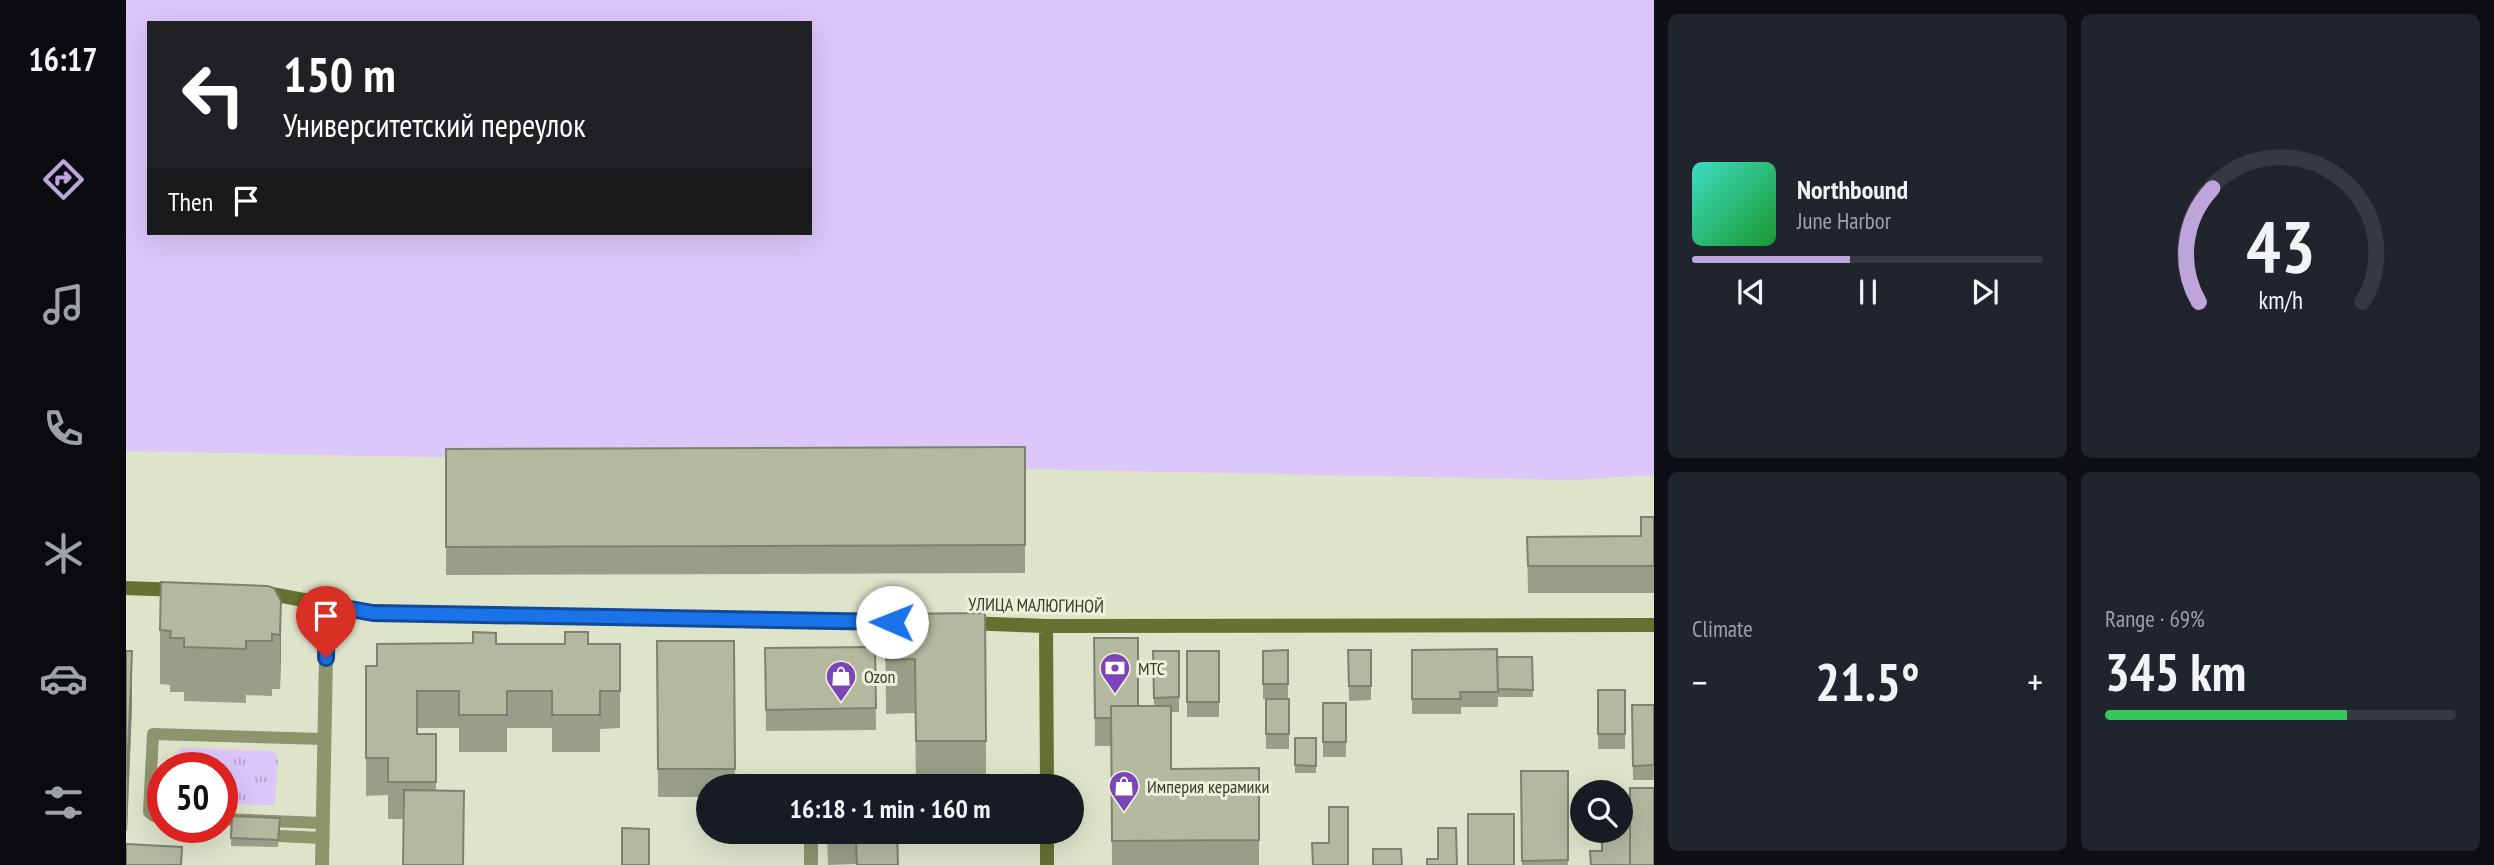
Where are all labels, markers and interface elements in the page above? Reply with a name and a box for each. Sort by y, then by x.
text: 16:17 [28,38,98,80]
text: 150 m [283,42,396,106]
icon: left [168,49,259,140]
text: Университетский переулок [283,104,586,146]
icon: directions [39,155,88,204]
text: Northbound [1797,173,1908,206]
icon: arrive [227,182,265,220]
text: Then [168,185,213,218]
text: 43 [2246,199,2315,293]
text: June Harbor [1797,206,1891,235]
icon: previous [1732,273,1770,311]
icon: pause [1849,273,1887,311]
icon: next [1966,273,2004,311]
icon: music [39,280,88,329]
text: km/h [2258,284,2303,316]
icon: phone [39,404,88,453]
icon: climate [39,529,88,578]
position arrow [855,585,929,659]
pin [296,586,356,658]
street label: УЛИЦА МАЛЮГИНОЙ [968,592,1104,618]
icon: arrive [307,597,345,635]
text: Range · 69% [2105,604,2205,633]
text: Climate [1692,614,1753,643]
text: 345 km [2105,638,2246,705]
text: 21.5° [1815,648,1920,715]
bank icon: МТС [1098,651,1132,695]
icon: car [39,654,88,703]
place label: МТС [1138,657,1165,680]
text: − [1692,657,1708,706]
text: + [2027,657,2043,706]
shop icon: Ozon [824,659,858,703]
place label: Ozon [864,665,896,688]
speed limit sign: 50 [147,752,238,843]
shop icon: Империя керамики [1107,769,1141,813]
place label: Империя керамики [1147,775,1269,798]
icon: filters [39,778,88,827]
map controls [1570,780,1633,843]
button: search [1570,780,1633,843]
text: 16:18 · 1 min · 160 m [790,792,990,825]

